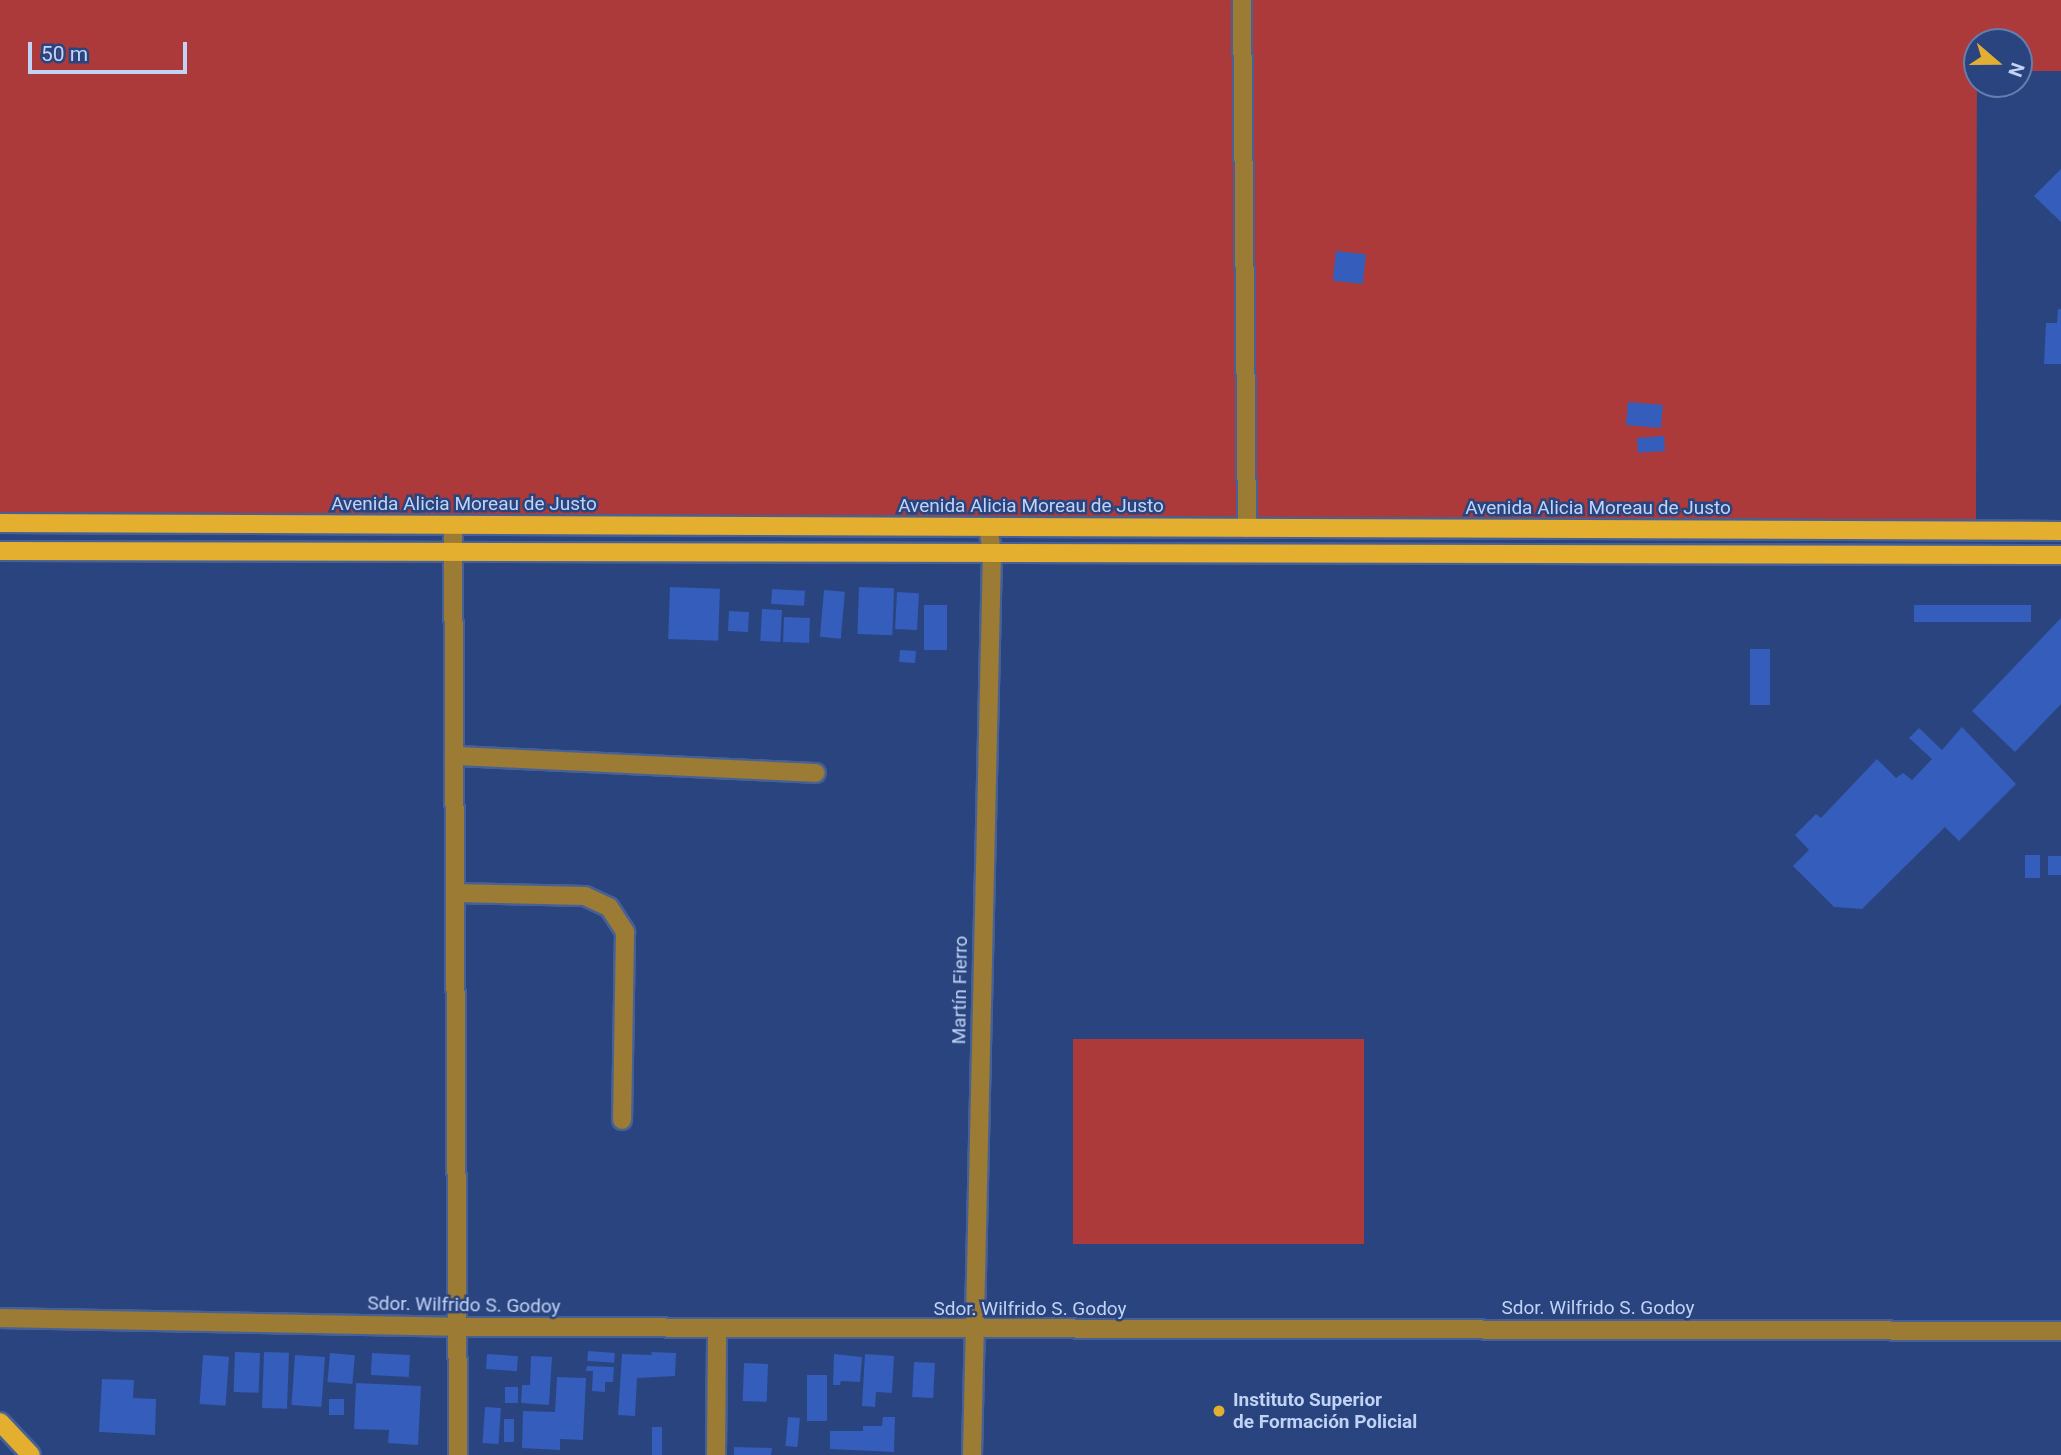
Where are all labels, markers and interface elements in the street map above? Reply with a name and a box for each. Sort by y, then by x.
scale bar [32,28,191,72]
north arrow [1963,28,2033,98]
text: 50 m [41,42,88,66]
text: N [2003,59,2029,80]
street label: Avenida Alicia Moreau de Justo [331,493,597,515]
street label: Avenida Alicia Moreau de Justo [898,495,1164,517]
street label: Avenida Alicia Moreau de Justo [1465,497,1731,519]
street label: Martín Fierro [948,935,972,1045]
street label: Sdor. Wilfrido S. Godoy [367,1292,561,1318]
street label: Sdor. Wilfrido S. Godoy [1501,1297,1695,1319]
street label: Sdor. Wilfrido S. Godoy [933,1298,1127,1320]
place label: Instituto Superior de Formación Policial [1233,1389,1417,1433]
marker: Instituto Superior de Formación Policial [1211,1403,1227,1419]

